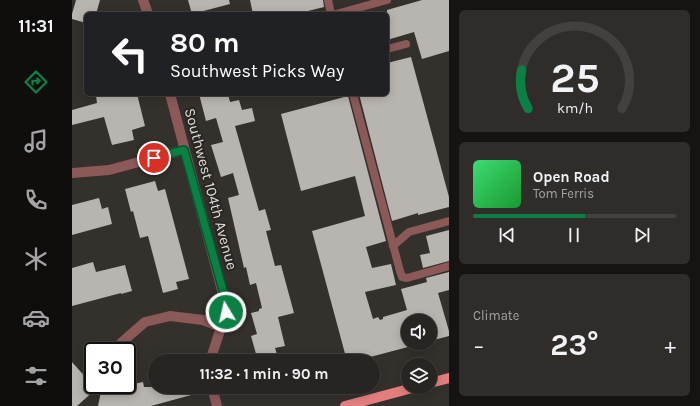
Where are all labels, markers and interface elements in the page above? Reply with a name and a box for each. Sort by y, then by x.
text: 11:31 [18,15,54,37]
text: 80 m [170,26,239,59]
icon: left [104,28,156,80]
text: 25 [550,54,599,102]
text: Southwest Picks Way [170,60,344,82]
icon: directions [22,68,50,96]
text: km/h [556,100,593,117]
street label: Southwest 104th Avenue [181,106,241,272]
icon: music [22,127,50,155]
pin [137,141,171,175]
icon: arrive [143,147,165,169]
text: Open Road [533,168,610,186]
icon: phone [22,186,50,214]
text: Tom Ferris [533,186,594,201]
icon: previous [496,224,518,246]
icon: pause [563,224,585,246]
icon: next [631,224,653,246]
icon: climate [22,245,50,273]
position arrow [205,291,247,333]
icon: car [22,304,50,332]
text: Climate [473,308,519,323]
map controls [401,314,437,394]
button: sound [401,314,437,350]
text: 23° [550,327,599,363]
text: − [473,333,485,359]
text: + [664,333,676,359]
speed limit sign: 30 [84,342,136,394]
button: layers [401,358,437,394]
icon: filters [22,362,50,390]
text: 11:32 · 1 min · 90 m [199,365,329,383]

